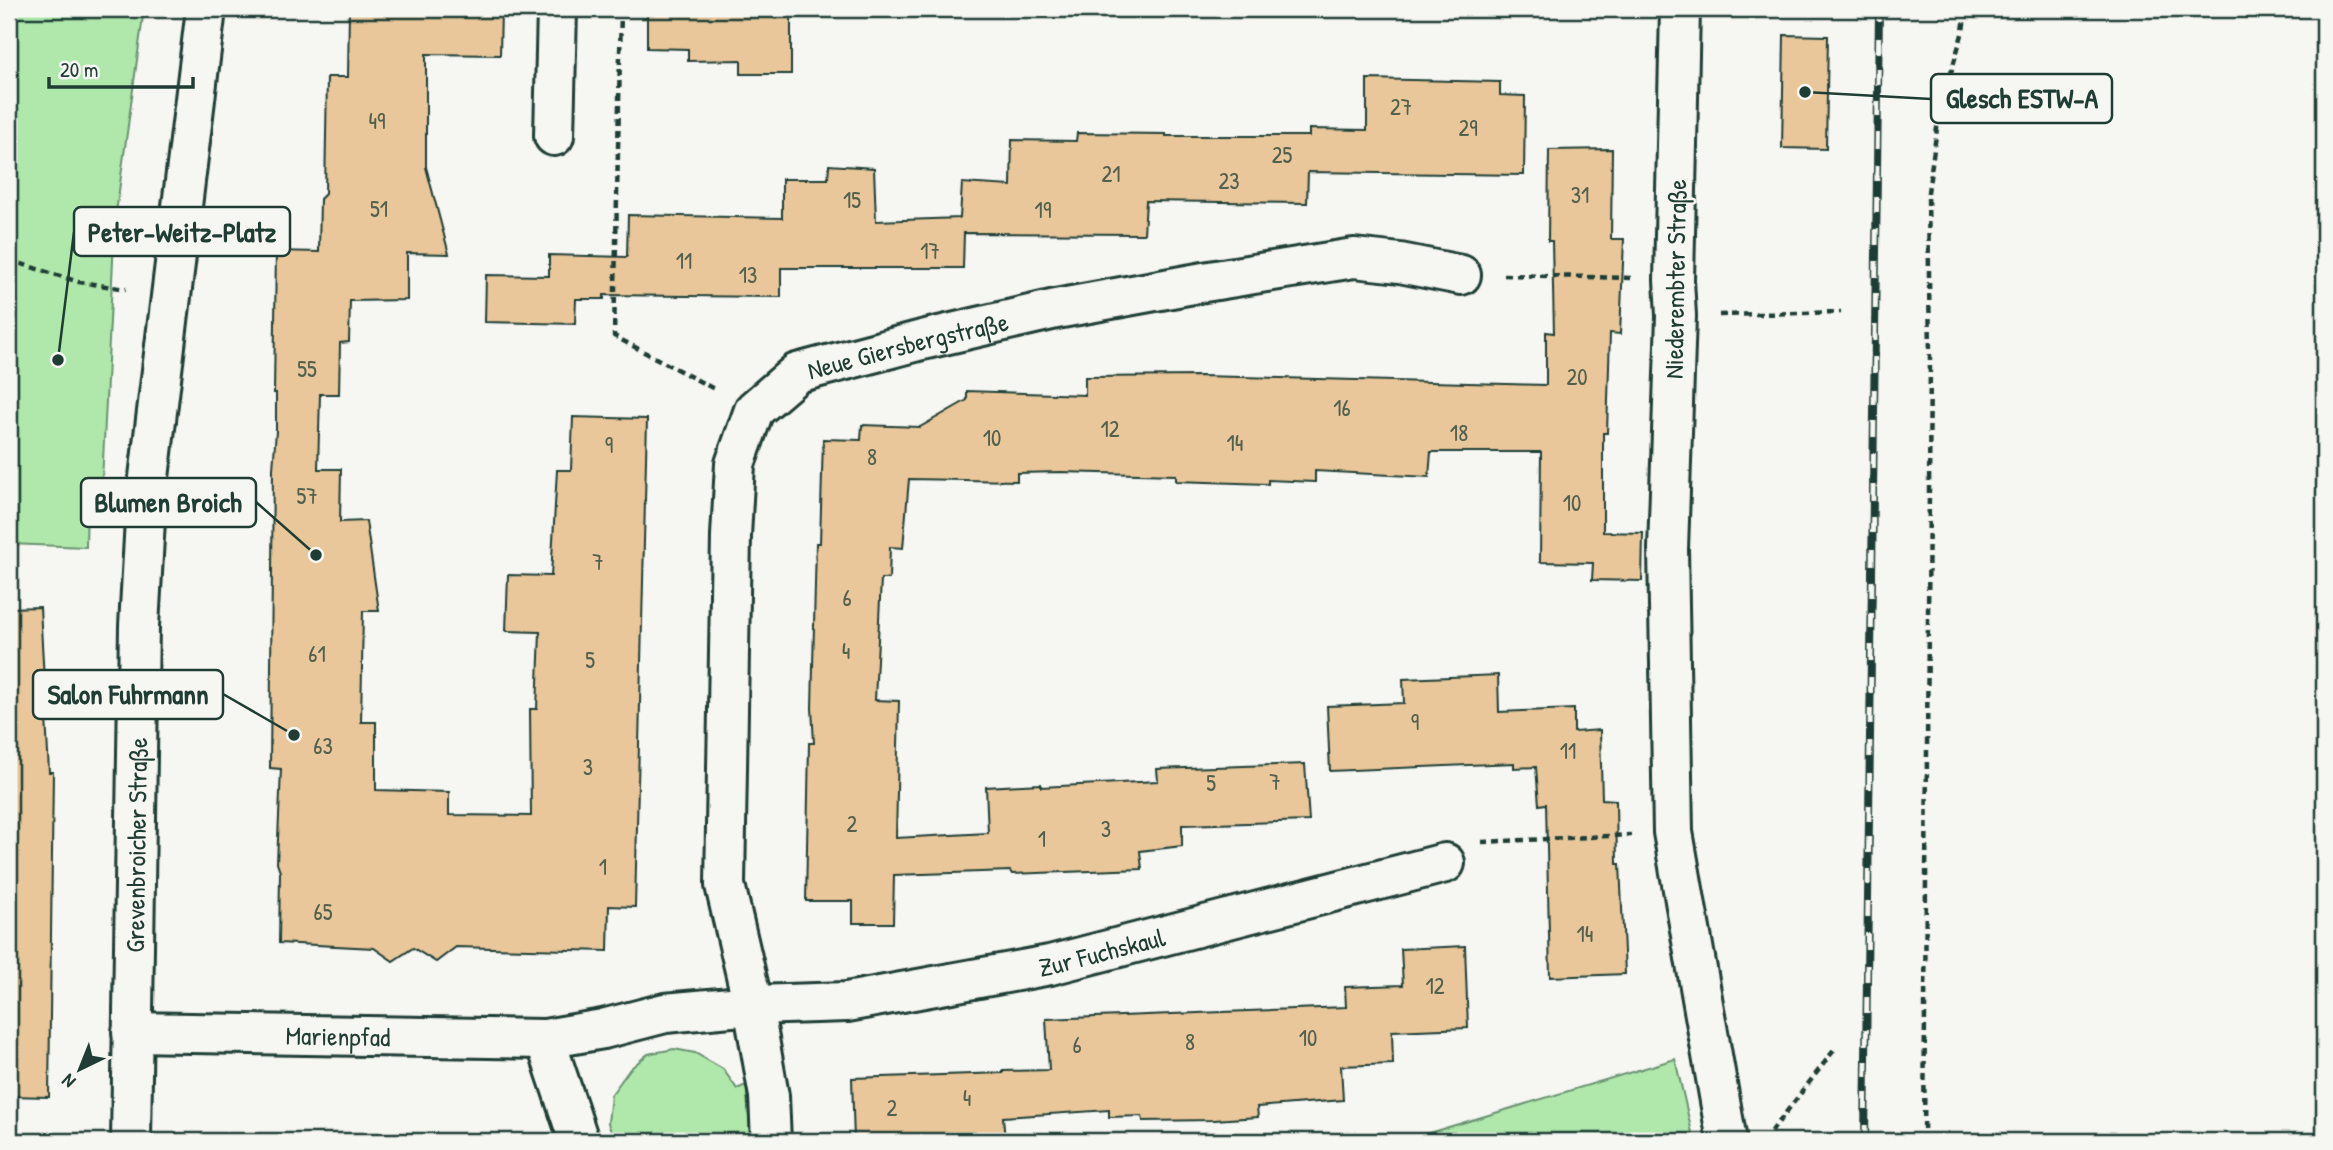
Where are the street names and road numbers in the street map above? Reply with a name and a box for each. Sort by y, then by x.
street label: Niederembter Straße [1656,179,1694,379]
street label: Neue Giersbergstraße [804,303,1011,387]
street label: Grevenbroicher Straße [116,737,155,953]
street label: Zur Fuchskaul [1036,919,1169,984]
street label: Marienpfad [285,1017,391,1054]

